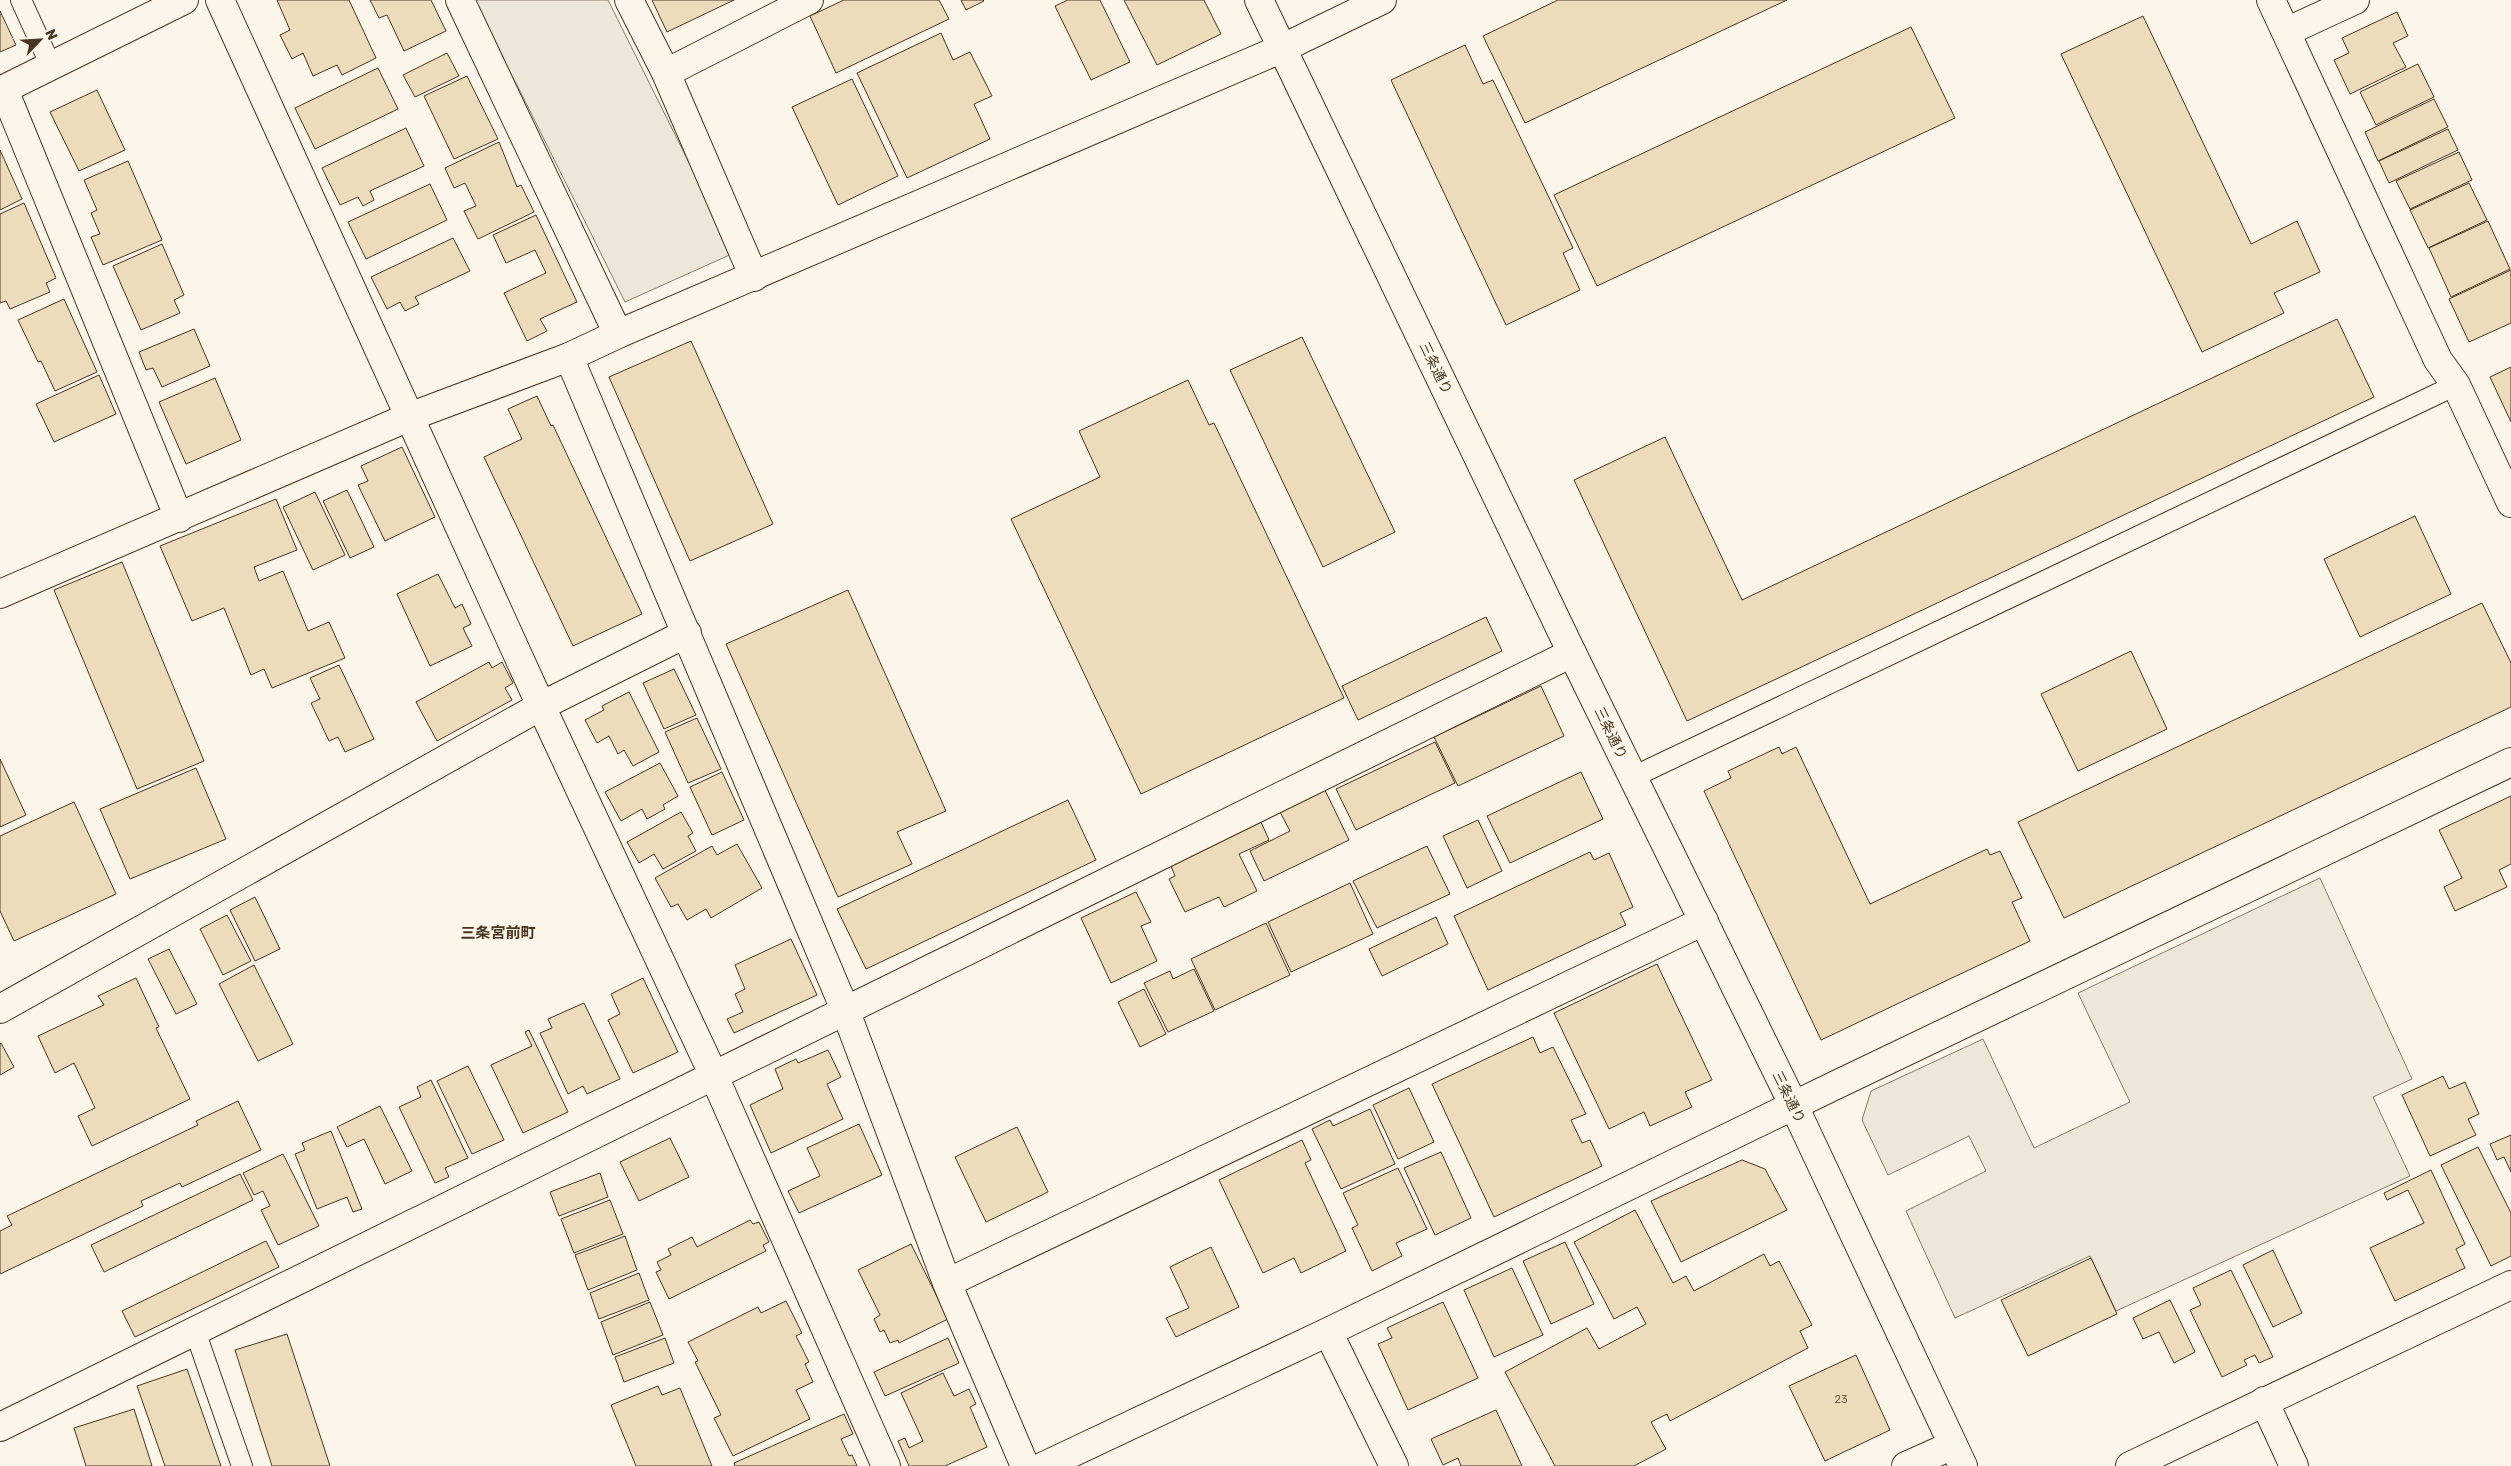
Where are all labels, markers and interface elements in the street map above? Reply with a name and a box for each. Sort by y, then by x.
north arrow [15,15,65,65]
text: N [41,27,61,43]
street label: 三条通り [1416,339,1455,397]
street label: 三条通り [1591,704,1630,762]
district label: 三条宮前町 [460,924,536,942]
street label: 三条通り [1769,1068,1808,1126]
house number: 23 [1834,1393,1848,1406]

